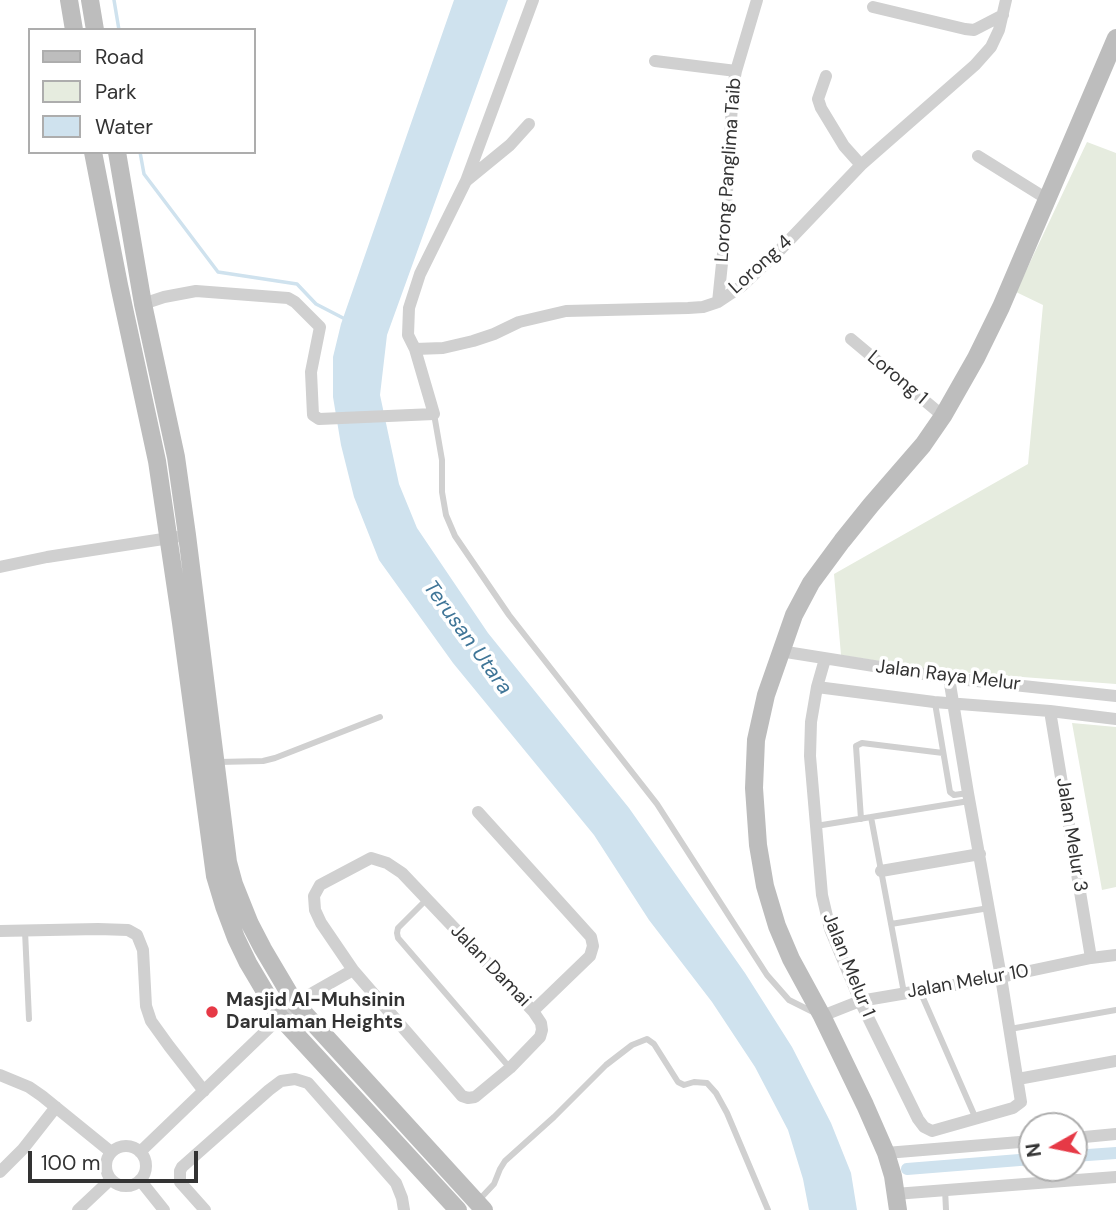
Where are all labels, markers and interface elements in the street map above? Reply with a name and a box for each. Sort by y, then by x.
legend [28,28,256,154]
text: Road [95,43,144,71]
street label: Lorong Panglima Taib [711,77,747,263]
text: Park [95,78,136,106]
text: Water [95,113,153,141]
street label: Lorong 4 [725,231,797,299]
street label: Lorong 1 [862,346,932,410]
water label: Terusan Utara [417,576,517,700]
street label: Jalan Raya Melur [874,656,1022,696]
street label: Jalan Melur 3 [1051,776,1091,894]
street label: Jalan Melur 1 [817,910,879,1020]
street label: Jalan Damai [445,920,535,1012]
street label: Jalan Melur 10 [905,960,1031,1004]
place label: Masjid Al-Muhsinin Darulaman Heights [226,990,405,1034]
marker: Masjid Al-Muhsinin Darulaman Heights [204,1004,220,1020]
north arrow [1018,1112,1088,1182]
scale bar [32,1136,201,1180]
text: N [1020,1141,1047,1159]
text: 100 m [41,1149,101,1177]

